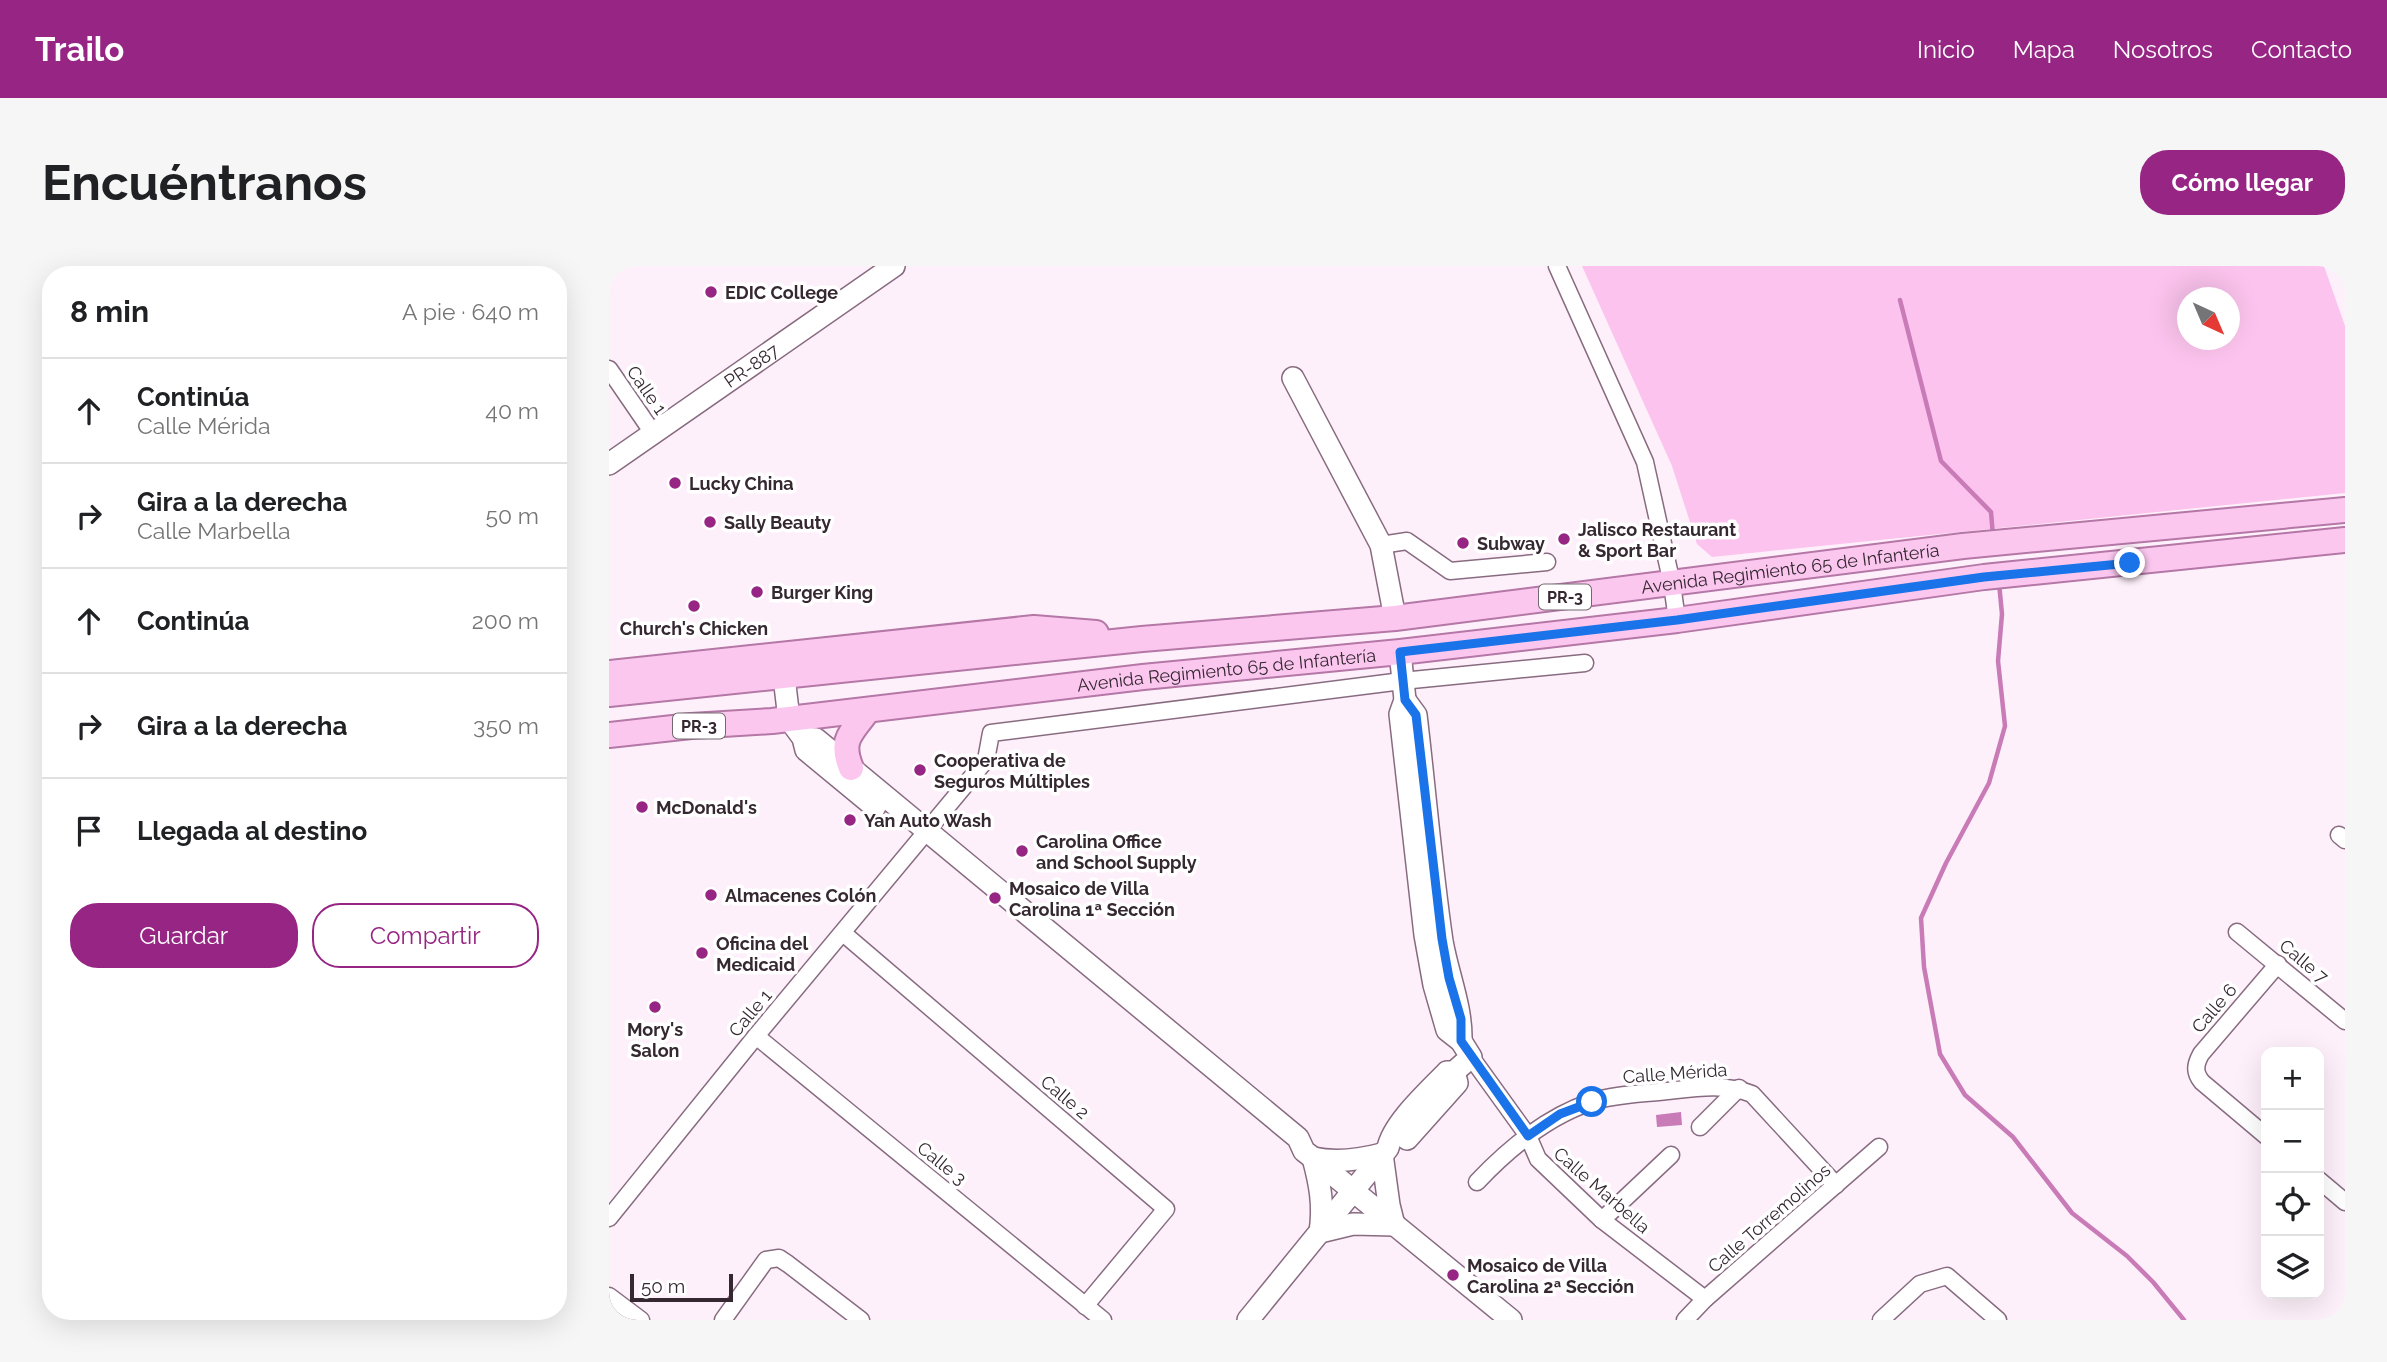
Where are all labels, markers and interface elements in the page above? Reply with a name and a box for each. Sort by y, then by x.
text: Trailo [35,30,124,69]
text: Inicio [1917,35,1975,64]
text: Mapa [2013,35,2075,64]
text: Nosotros [2113,35,2213,64]
text: Contacto [2251,35,2352,64]
button: Cómo llegar [2140,150,2345,215]
text: Encuéntranos [42,154,367,211]
place label: EDIC College [725,282,838,303]
marker: EDIC College [703,284,719,300]
north arrow [2177,287,2240,350]
text: 8 min [70,294,149,329]
text: A pie · 640 m [402,298,539,325]
street label: PR-887 [720,339,783,391]
street label: Calle 1 [623,362,671,419]
text: Continúa [137,382,249,412]
icon: ahead [70,392,108,430]
text: 40 m [485,397,539,424]
text: Calle Mérida [137,412,271,439]
place label: Lucky China [689,473,794,494]
marker: Lucky China [667,475,683,491]
text: Gira a la derecha [137,487,347,517]
icon: right [70,497,108,535]
text: 50 m [485,502,539,529]
place label: Sally Beauty [724,512,831,533]
marker: Sally Beauty [702,514,718,530]
text: Calle Marbella [137,517,291,544]
place label: Jalisco Restaurant & Sport Bar [1578,519,1736,561]
marker: Jalisco Restaurant & Sport Bar [1556,531,1572,547]
place label: Subway [1477,533,1545,554]
marker: Subway [1455,535,1471,551]
street label: Avenida Regimiento 65 de Infantería [1640,539,1940,597]
route end [2114,547,2145,578]
place label: Burger King [771,582,873,603]
marker: Burger King [749,584,765,600]
road number: PR-3 [1539,584,1591,610]
marker: Church's Chicken [686,598,702,614]
icon: ahead [70,602,108,640]
text: Continúa [137,606,249,636]
text: 200 m [472,607,539,634]
place label: Church's Chicken [620,618,768,639]
street label: Avenida Regimiento 65 de Infantería [1076,644,1377,695]
icon: right [70,707,108,745]
text: Gira a la derecha [137,711,347,741]
text: 350 m [473,712,539,739]
road number: PR-3 [673,713,725,738]
place label: Cooperativa de Seguros Múltiples [934,750,1090,792]
marker: Cooperativa de Seguros Múltiples [912,762,928,778]
place label: McDonald's [656,797,757,818]
marker: McDonald's [634,799,650,815]
place label: Yan Auto Wash [864,810,992,831]
icon: arrive [70,812,108,850]
marker: Yan Auto Wash [842,812,858,828]
text: Llegada al destino [137,816,367,846]
place label: Carolina Office and School Supply [1036,831,1197,873]
marker: Carolina Office and School Supply [1014,843,1030,859]
place label: Mosaico de Villa Carolina 1ª Sección [1009,878,1175,920]
place label: Almacenes Colón [725,885,876,906]
marker: Almacenes Colón [703,887,719,903]
marker: Mosaico de Villa Carolina 1ª Sección [987,890,1003,906]
button: Guardar [70,903,298,968]
button: Compartir [312,903,539,968]
place label: Oficina del Medicaid [716,933,808,975]
street label: Calle 7 [2276,935,2333,988]
marker: Oficina del Medicaid [694,945,710,961]
street label: Calle 6 [2187,979,2241,1037]
street label: Calle 1 [724,985,776,1041]
marker: Mory's Salon [647,999,663,1015]
place label: Mory's Salon [627,1019,683,1061]
map controls [2261,1047,2324,1299]
button: + [2261,1047,2324,1110]
street label: Calle Mérida [1622,1059,1728,1087]
street label: Calle 2 [1037,1071,1093,1123]
route start [1576,1086,1607,1117]
button: − [2261,1110,2324,1173]
street label: Calle 3 [913,1137,971,1189]
street label: Calle Marbella [1550,1143,1654,1237]
street label: Calle Torremolinos [1704,1159,1835,1277]
button: locate [2261,1173,2324,1236]
button: layers [2261,1236,2324,1299]
place label: Mosaico de Villa Carolina 2ª Sección [1467,1255,1634,1297]
marker: Mosaico de Villa Carolina 2ª Sección [1445,1267,1461,1283]
scale bar [630,1271,733,1303]
text: 50 m [641,1275,685,1297]

